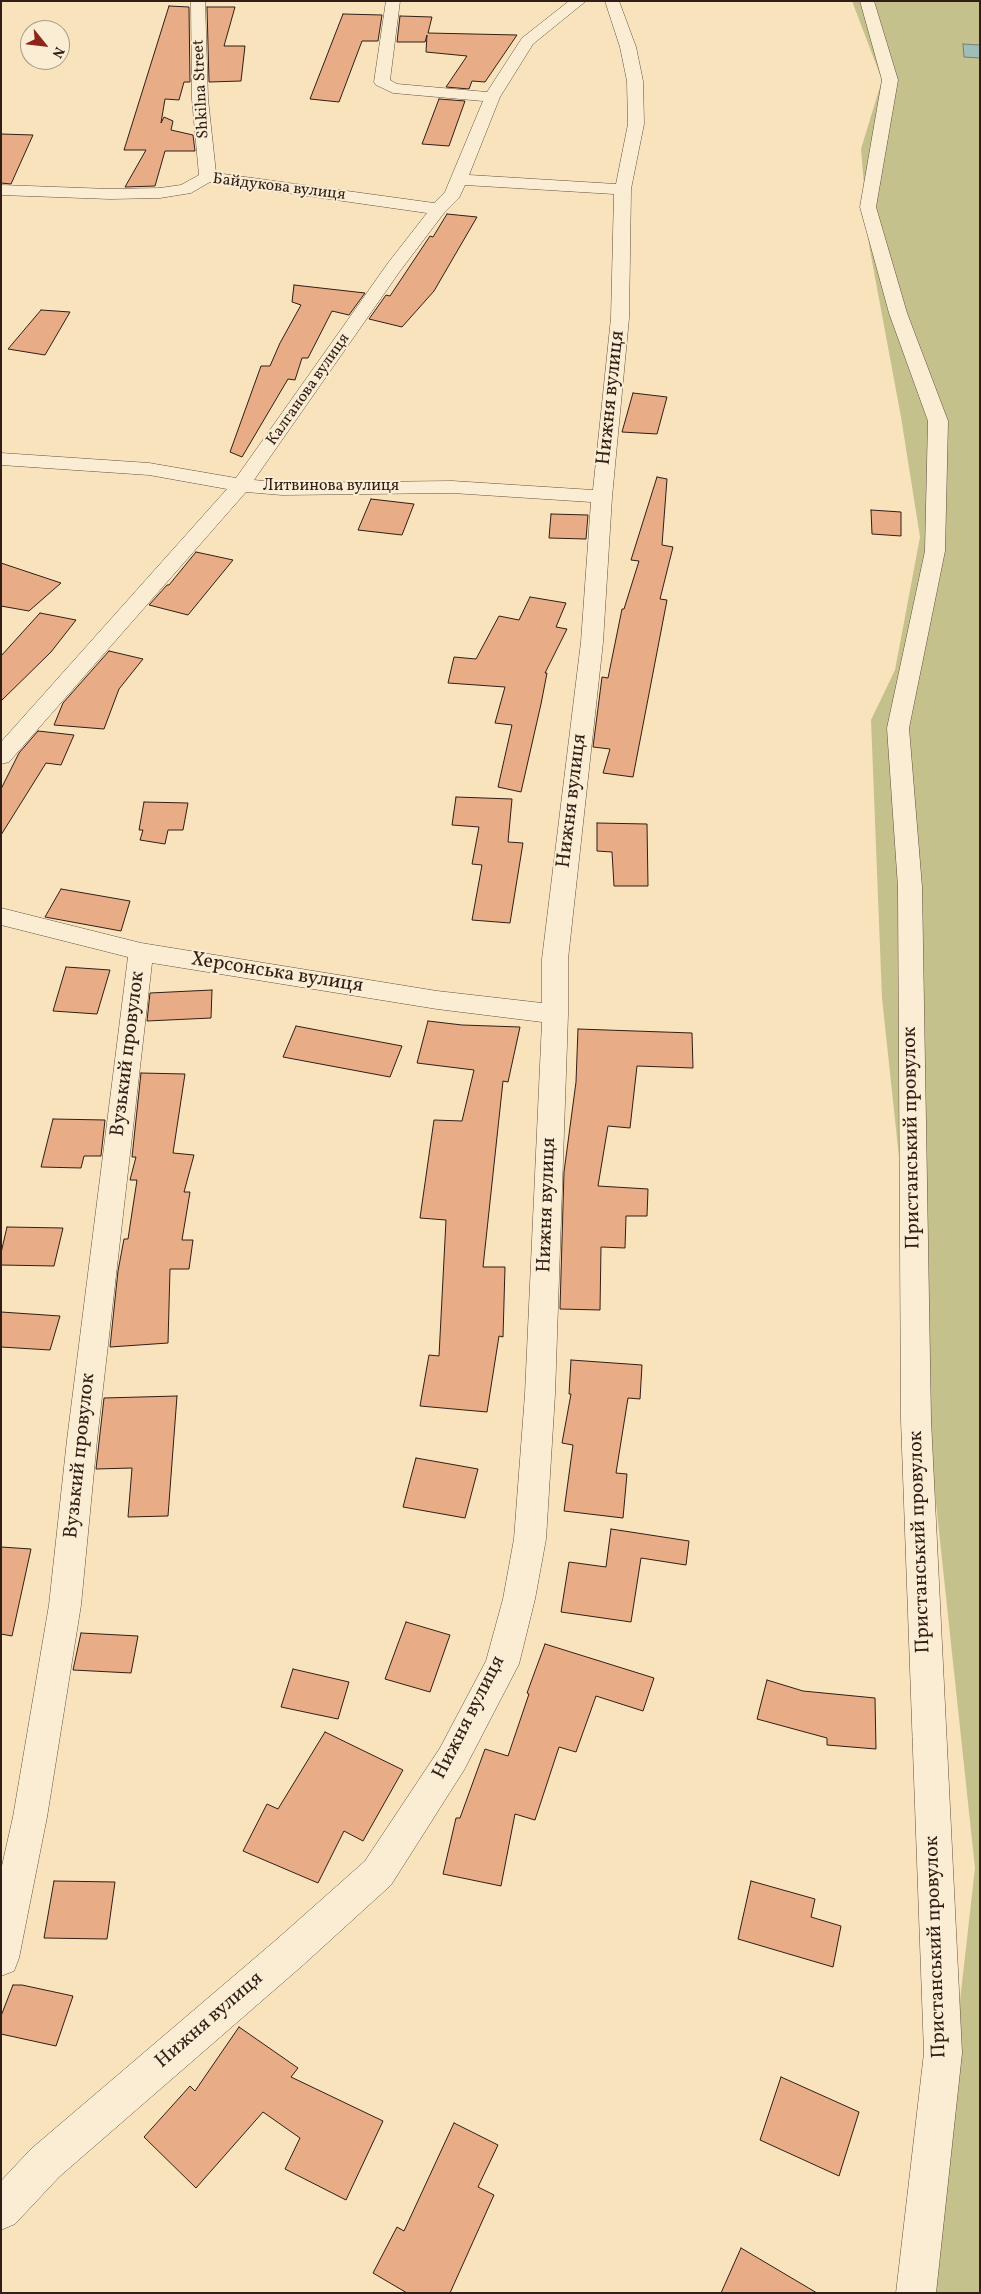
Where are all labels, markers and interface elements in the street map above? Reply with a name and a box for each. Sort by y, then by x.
north arrow [20,20,70,70]
street label: Shkilna Street [190,39,214,139]
text: N [47,43,68,61]
street label: Байдукова вулиця [212,170,346,206]
street label: Калганова вулиця [263,330,355,450]
street label: Нижня вулиця [593,330,631,466]
street label: Литвинова вулиця [263,477,399,497]
street label: Нижня вулиця [553,732,593,870]
street label: Херсонська вулиця [189,949,365,999]
street label: Вузький провулок [107,970,151,1138]
street label: Пристанський провулок [899,1026,927,1250]
street label: Нижня вулиця [534,1137,562,1273]
street label: Вузький провулок [60,1372,102,1540]
street label: Пристанський провулок [905,1430,937,1654]
street label: Нижня вулиця [429,1652,511,1784]
street label: Пристанський провулок [921,1835,953,2059]
street label: Нижня вулиця [151,1968,269,2074]

